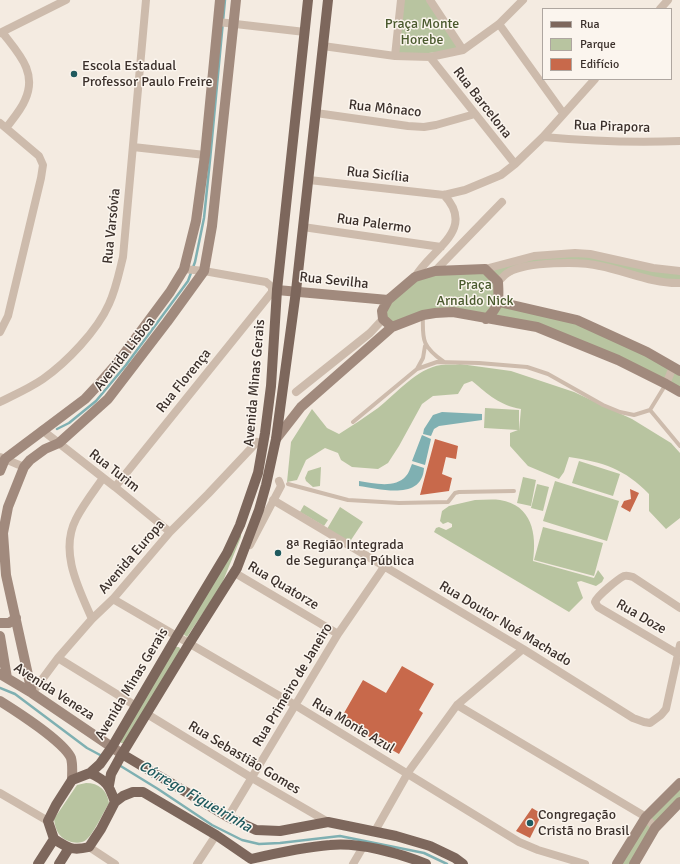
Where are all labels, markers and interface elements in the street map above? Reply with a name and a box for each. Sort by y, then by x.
legend [542,8,672,80]
park label: Praça Monte Horebe [385,16,459,48]
text: Rua [580,17,600,32]
text: Parque [580,37,616,52]
text: Edifício [580,57,619,72]
place label: Escola Estadual Professor Paulo Freire [82,58,212,90]
street label: Rua Barcelona [449,64,515,142]
marker: Escola Estadual Professor Paulo Freire [69,69,79,79]
street label: Rua Mônaco [348,97,422,121]
street label: Rua Pirapora [573,117,651,137]
street label: Rua Sicília [346,163,410,187]
street label: Rua Varsóvia [100,187,124,265]
street label: Rua Palermo [336,210,412,238]
street label: Rua Sevilha [299,269,369,293]
park label: Praça Arnaldo Nick [436,277,514,310]
street label: Avenida Lisboa [91,314,159,394]
street label: Avenida Minas Gerais [241,319,269,447]
street label: Rua Florença [153,346,215,416]
street label: Rua Turim [85,446,143,496]
street label: Avenida Europa [95,517,169,597]
place label: 8ª Região Integrada de Segurança Pública [286,537,414,570]
marker: 8ª Região Integrada de Segurança Pública [273,548,283,558]
street label: Rua Quatorze [244,558,322,614]
street label: Rua Doutor Noé Machado [436,578,574,670]
street label: Rua Doze [613,596,669,638]
street label: Rua Primeiro de Janeiro [249,620,337,750]
street label: Avenida Minas Gerais [92,625,172,743]
street label: Avenida Veneza [10,660,98,724]
street label: Rua Monte Azul [309,695,397,757]
street label: Rua Sebastião Gomes [185,718,303,798]
water label: Córrego Figueirinha [135,757,255,837]
place label: Congregação Cristã no Brasil [538,807,629,840]
marker: Congregação Cristã no Brasil [525,818,535,828]

